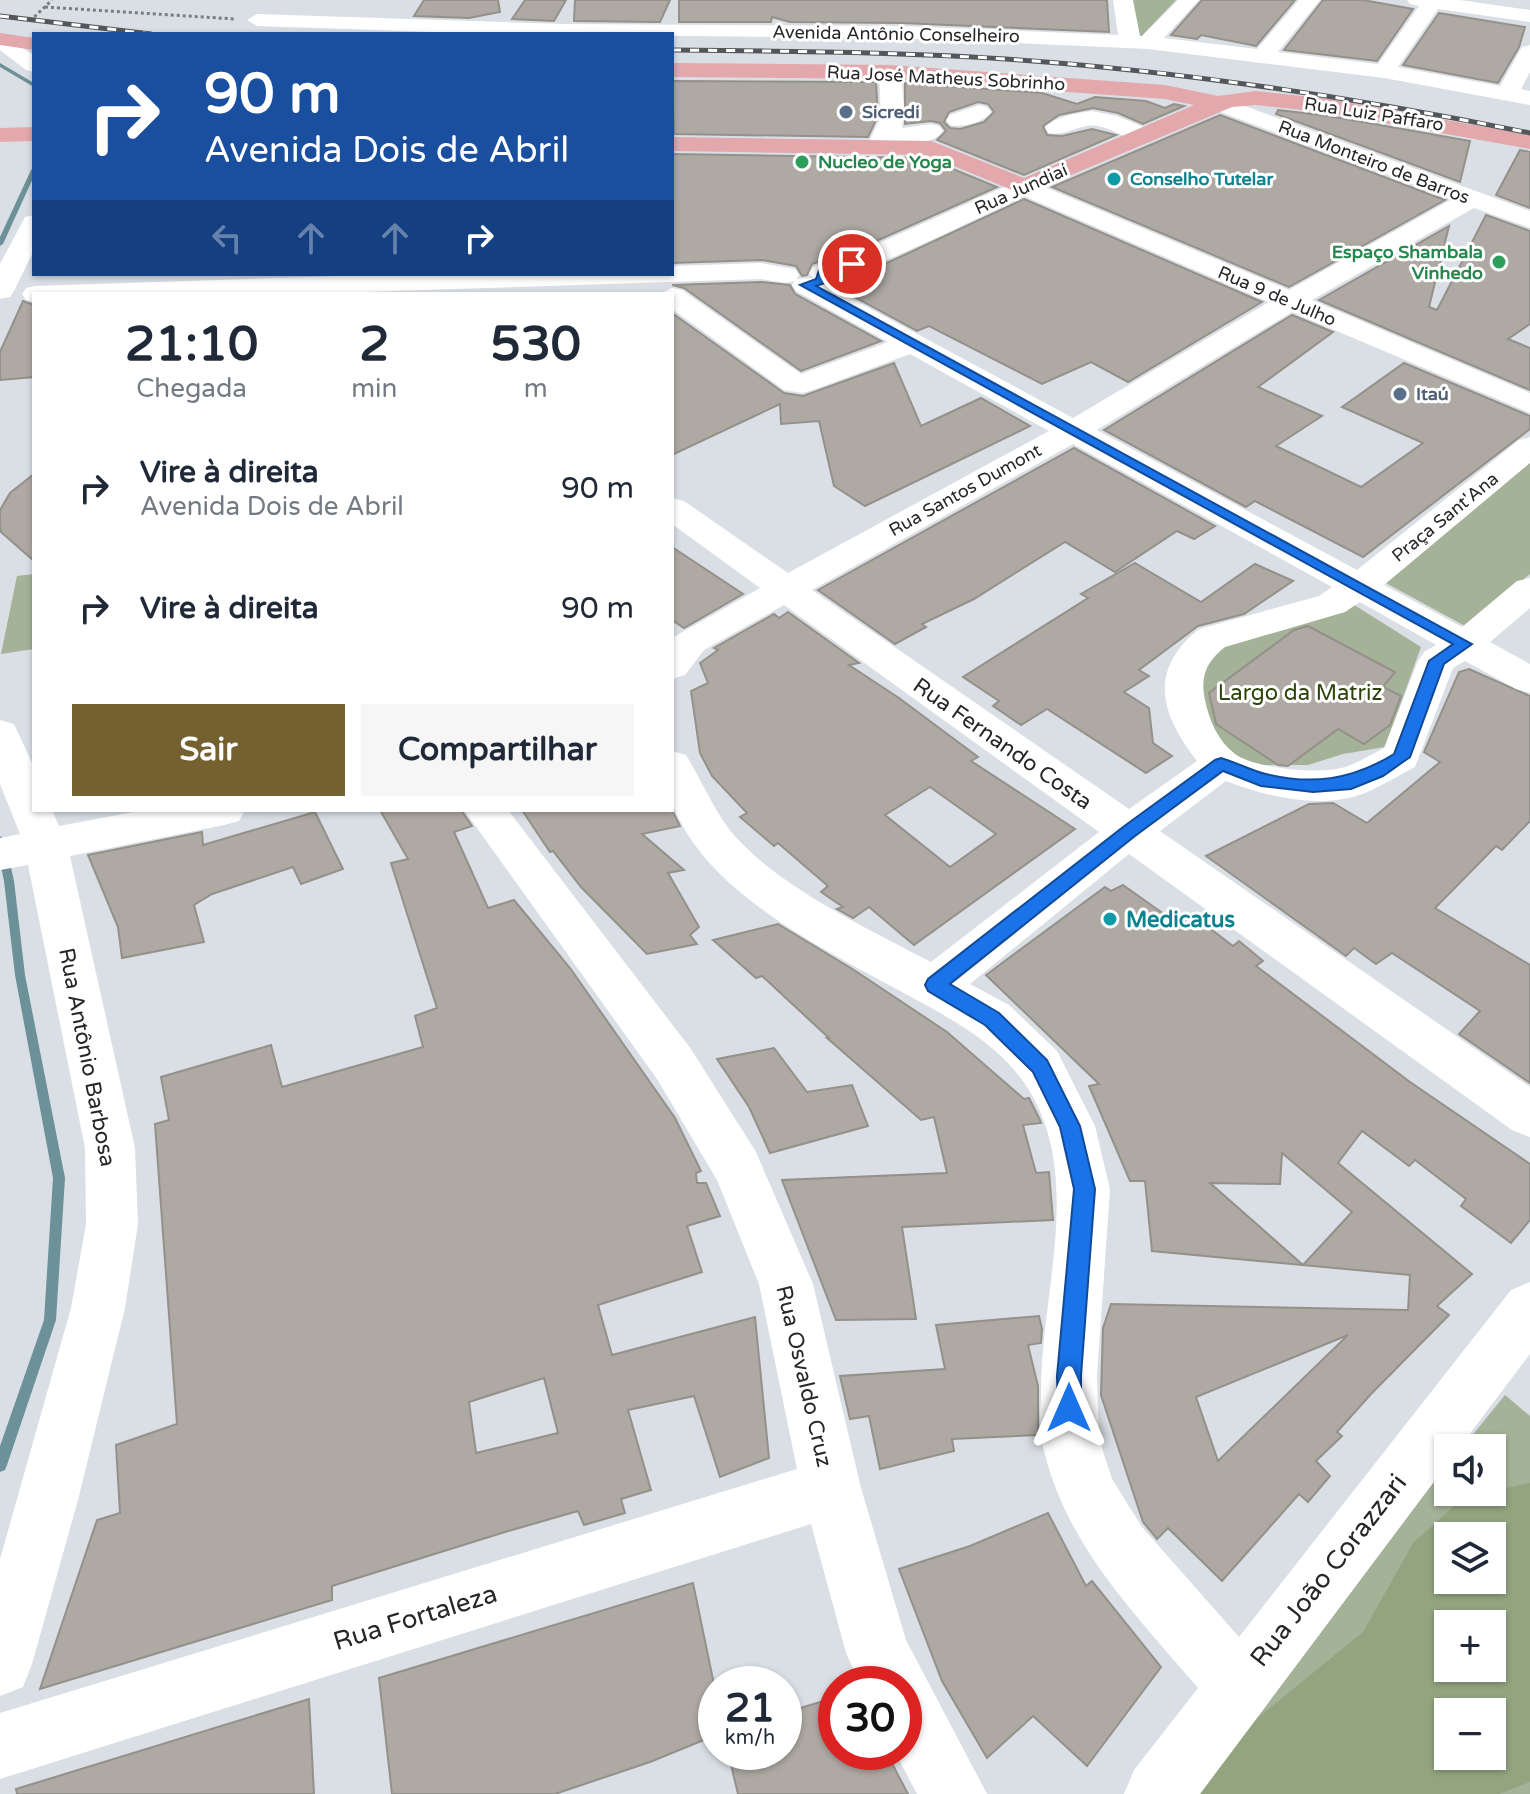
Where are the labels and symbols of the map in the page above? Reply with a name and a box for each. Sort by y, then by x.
street label: Avenida Antônio Conselheiro [772,21,1020,47]
street label: Rua José Matheus Sobrinho [826,61,1066,95]
street label: Rua Luiz Paffaro [1303,92,1445,136]
place label: Sicredi [862,101,920,123]
marker: Sicredi [837,103,855,121]
street label: Rua Monteiro de Barros [1275,115,1473,209]
place label: Nucleo de Yoga [818,151,952,173]
marker: Nucleo de Yoga [793,153,811,171]
street label: Rua Jundiaí [971,159,1071,219]
place label: Conselho Tutelar [1130,168,1274,190]
marker: Conselho Tutelar [1105,170,1123,188]
pin [818,230,886,298]
place label: Espaço Shambala Vinhedo [1332,241,1483,284]
marker: Espaço Shambala Vinhedo [1490,253,1508,271]
street label: Rua 9 de Julho [1214,261,1340,331]
place label: Itaú [1416,383,1449,405]
marker: Itaú [1391,385,1409,403]
street label: Rua Santos Dumont [885,439,1045,541]
street label: Praça Sant'Ana [1387,467,1503,567]
street label: Rua Fernando Costa [908,672,1097,815]
park label: Largo da Matriz [1218,680,1382,706]
place label: Medicatus [1126,907,1235,933]
marker: Medicatus [1101,910,1119,928]
street label: Rua Antônio Barbosa [53,946,121,1169]
street label: Rua Osvaldo Cruz [770,1283,838,1470]
position arrow [1027,1366,1111,1450]
street label: Rua João Corazzari [1244,1468,1413,1673]
street label: Rua Fortaleza [330,1578,501,1657]
speed limit sign: 30 [818,1666,922,1770]

